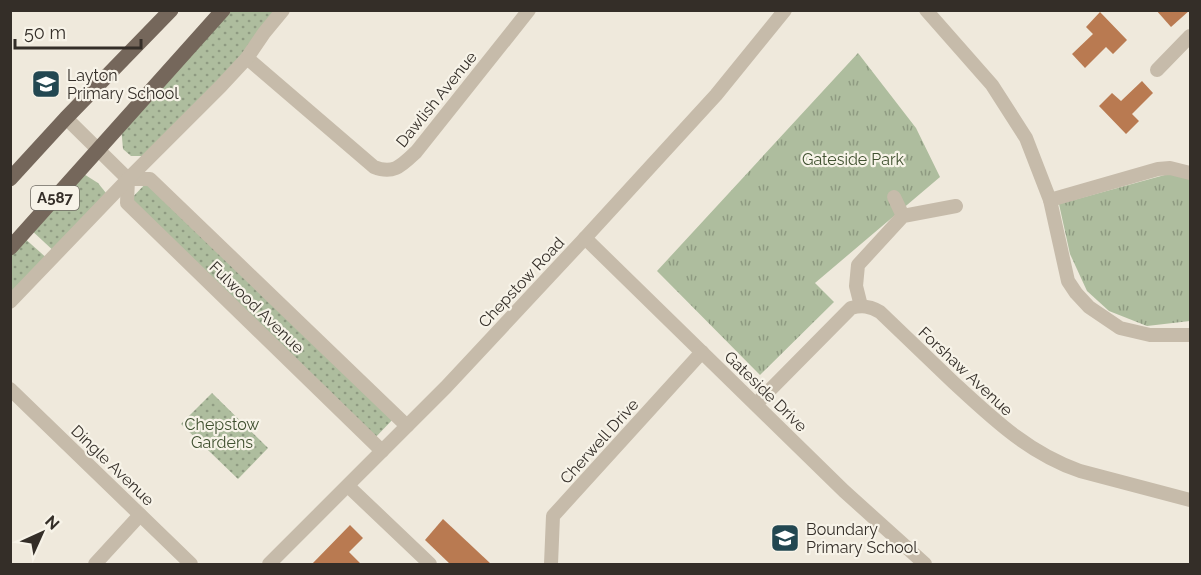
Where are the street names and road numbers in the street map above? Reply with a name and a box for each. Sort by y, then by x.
street label: Dawlish Avenue [392,48,481,151]
road number: A587 [31,186,79,210]
street label: Chepstow Road [475,233,568,332]
street label: Fulwood Avenue [205,257,308,357]
street label: Forshaw Avenue [915,323,1017,420]
street label: Gateside Drive [720,347,811,436]
street label: Cherwell Drive [556,395,643,488]
street label: Dingle Avenue [67,421,158,510]

